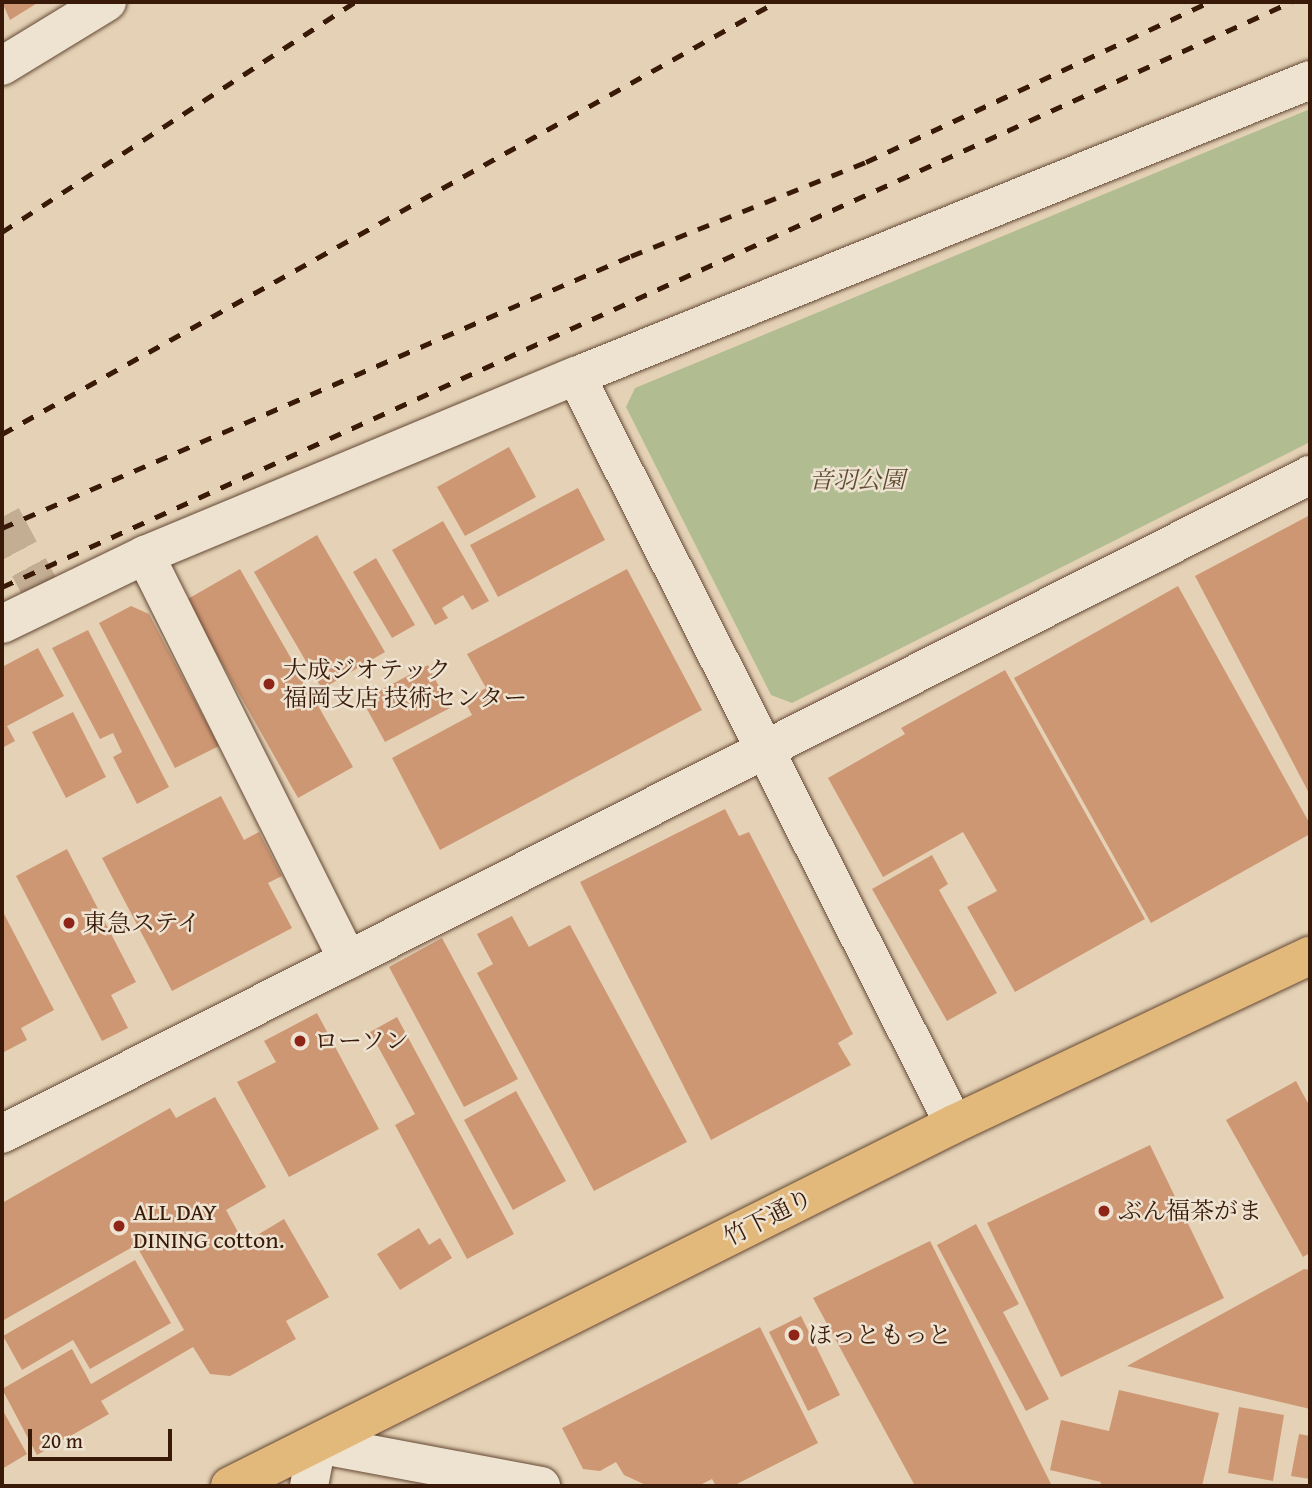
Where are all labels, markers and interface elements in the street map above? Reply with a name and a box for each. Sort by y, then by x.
park label: 音羽公園 [809,466,905,494]
place label: 大成ジオテック 福岡支店 技術センター [283,656,528,712]
marker: 大成ジオテック 福岡支店 技術センター [261,676,277,692]
place label: 東急ステイ [83,909,203,937]
marker: 東急ステイ [61,915,77,931]
place label: ローソン [314,1027,410,1055]
marker: ローソン [292,1033,308,1049]
street label: 竹下通り [719,1182,817,1252]
place label: ぶん福茶がま [1118,1197,1262,1225]
place label: ALL DAY DINING cotton. [133,1198,285,1254]
marker: ぶん福茶がま [1096,1203,1112,1219]
marker: ALL DAY DINING cotton. [111,1218,127,1234]
place label: ほっともっと [808,1321,952,1349]
marker: ほっともっと [786,1327,802,1343]
scale bar [32,1414,175,1458]
text: 20 m [41,1425,83,1456]

